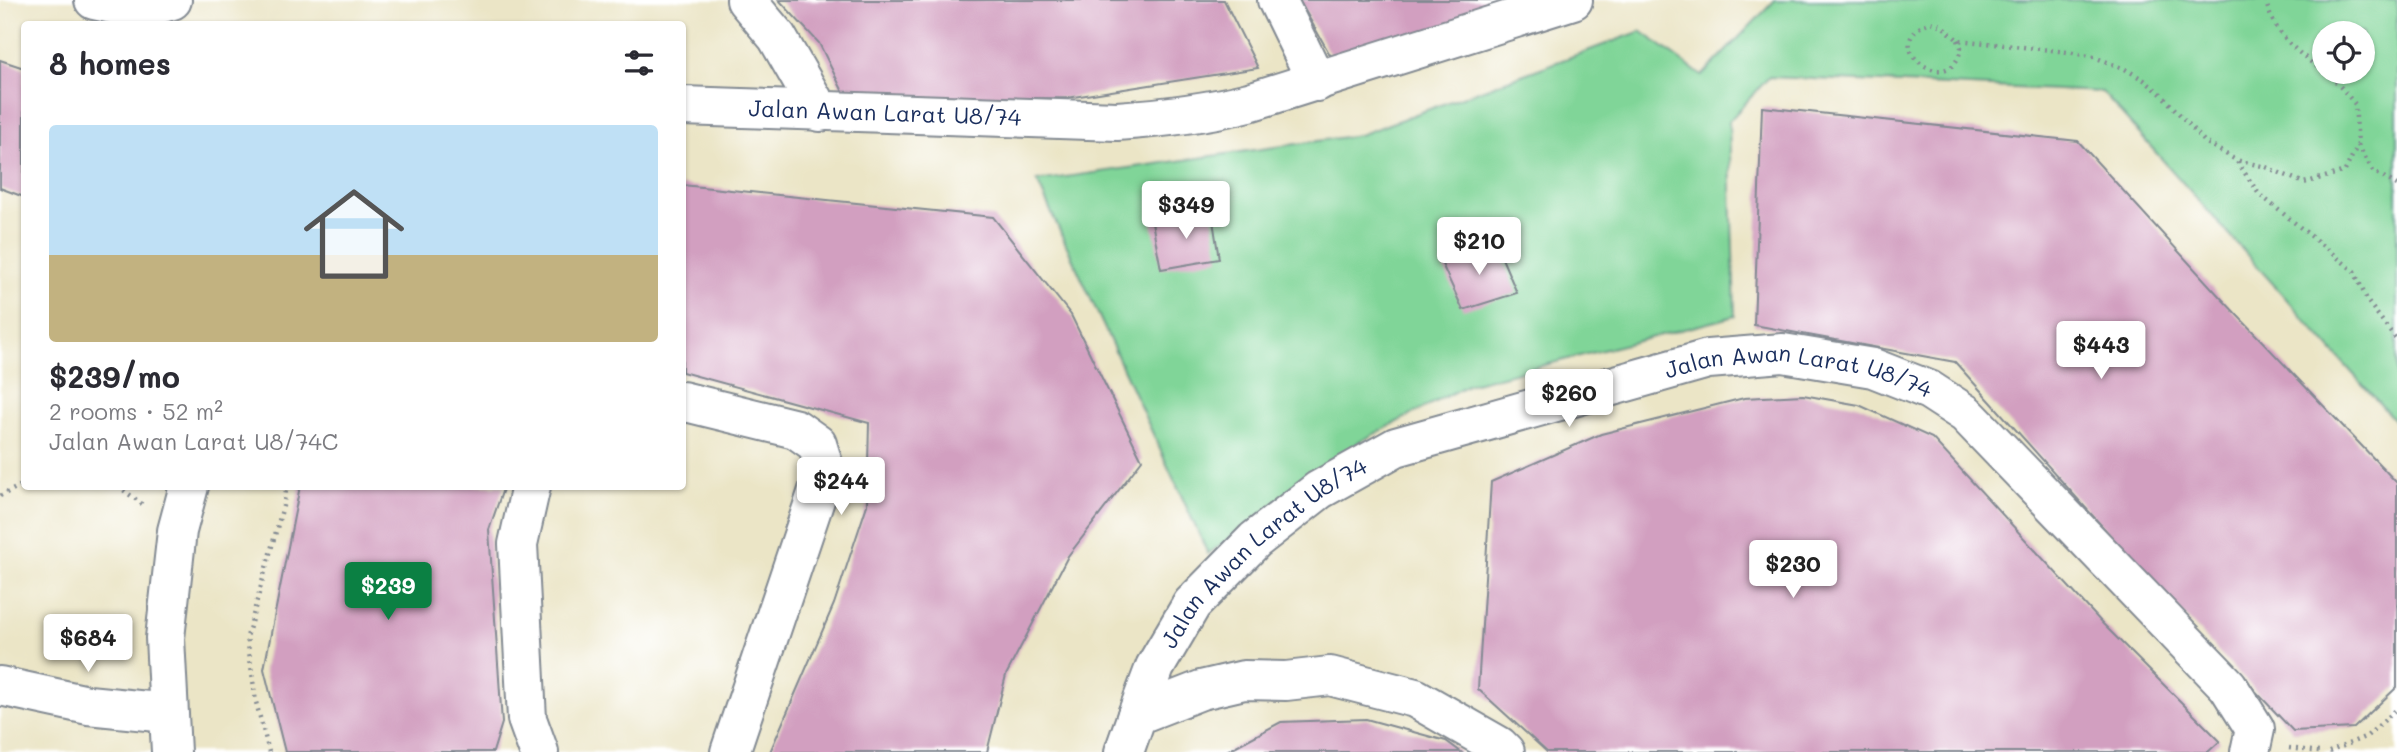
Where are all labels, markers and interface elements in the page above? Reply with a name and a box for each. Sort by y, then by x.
map controls [2312,21,2375,84]
button: locate [2312,21,2375,84]
text: 8 homes [49,43,171,83]
icon: filters [620,44,658,82]
street label: Jalan Awan Larat U8/74 [748,92,1022,132]
icon: home [291,171,417,297]
pin: $349 [1145,182,1227,241]
text: $349 [1158,189,1214,219]
pin: $210 [1438,218,1520,277]
text: $210 [1453,225,1505,255]
pin: $443 [2060,322,2142,381]
text: $443 [2072,329,2130,359]
street label: Jalan Awan Larat U8/74 [1661,337,1937,404]
text: $239/mo [49,356,180,396]
pin: $260 [1528,370,1610,429]
text: $260 [1541,377,1597,407]
text: 2 rooms · 52 m² [49,396,223,426]
text: Jalan Awan Larat U8/74C [49,426,338,456]
street label: Jalan Awan Larat U8/74 [1153,450,1372,653]
pin: $244 [800,458,882,517]
text: $244 [813,465,869,495]
pin: $230 [1752,540,1834,600]
text: $230 [1765,548,1821,578]
pin: $239 [347,562,429,622]
text: $239 [361,570,415,600]
pin: $684 [47,614,129,674]
text: $684 [60,622,116,652]

